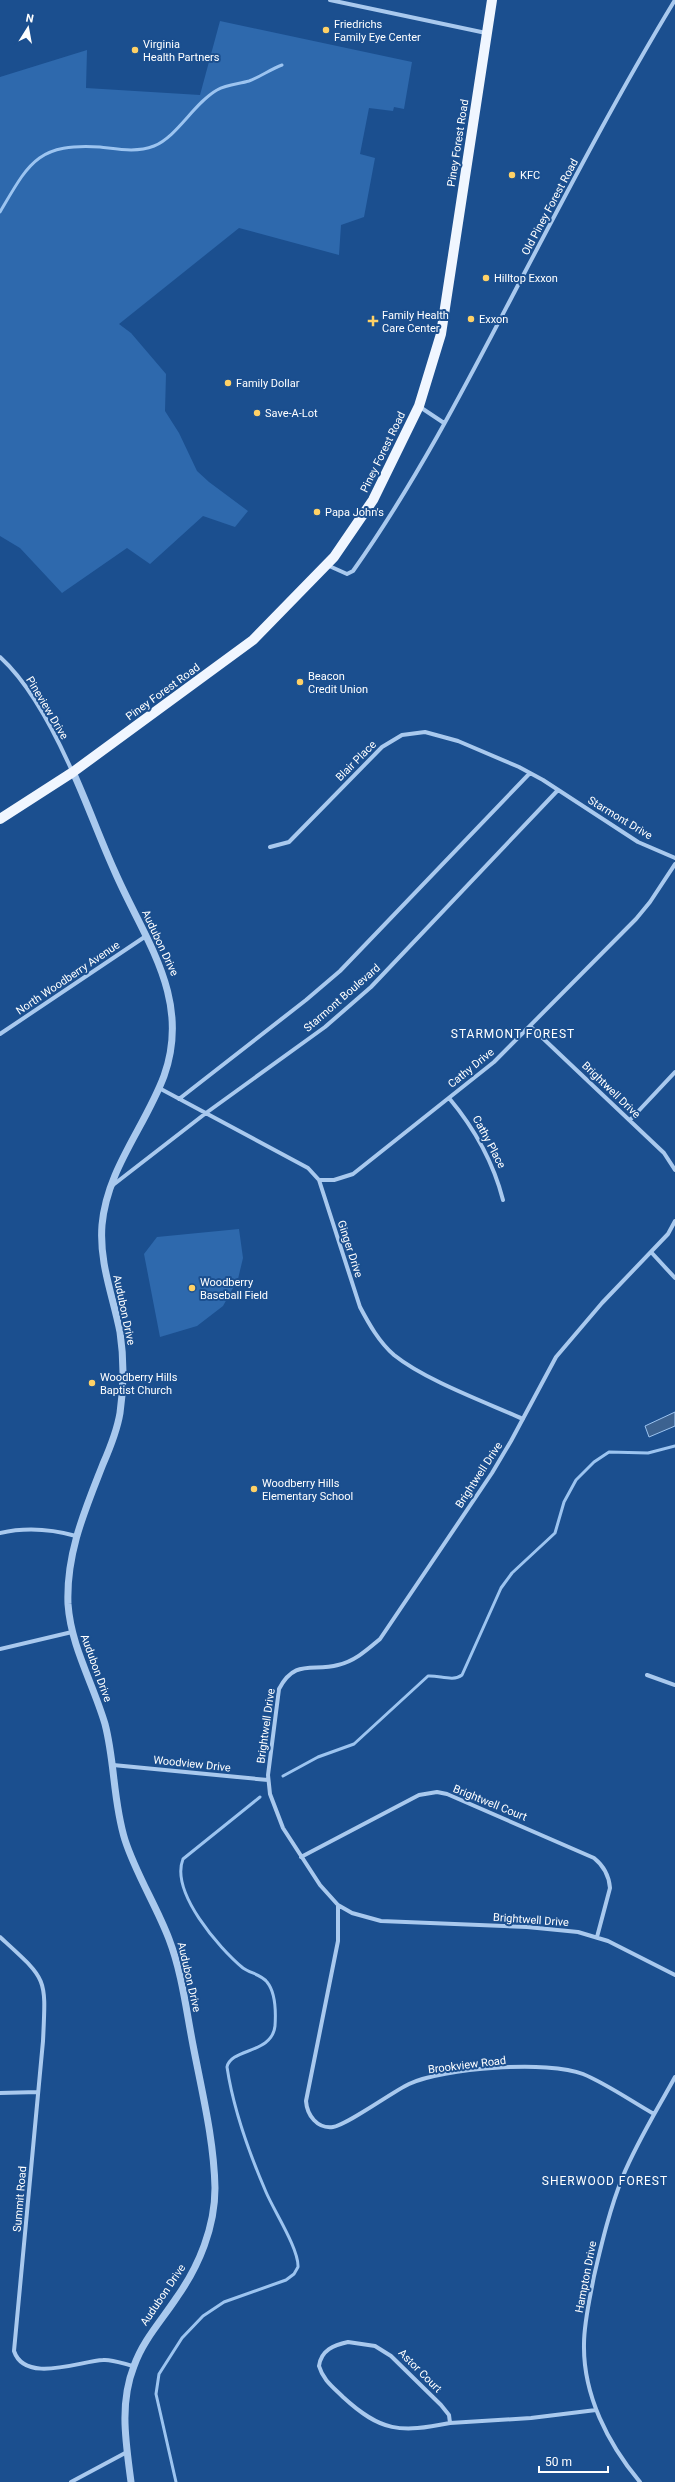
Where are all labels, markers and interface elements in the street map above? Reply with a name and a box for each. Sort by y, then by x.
north arrow [8,8,48,48]
text: N [25,12,35,26]
place label: Friedrichs Family Eye Center [334,18,421,44]
marker: Friedrichs Family Eye Center [321,25,331,35]
place label: Virginia Health Partners [143,38,220,64]
marker: Virginia Health Partners [130,45,140,55]
street label: Piney Forest Road [445,98,471,188]
street label: Old Piney Forest Road [519,156,581,258]
place label: KFC [520,169,540,182]
marker: KFC [507,170,517,180]
place label: Hilltop Exxon [494,272,558,285]
marker: Hilltop Exxon [481,273,491,283]
place label: Family Health Care Center [382,309,449,335]
place label: Exxon [479,313,508,326]
marker: Exxon [466,314,476,324]
marker: Family Health Care Center [367,315,379,327]
place label: Family Dollar [236,377,300,390]
marker: Family Dollar [223,378,233,388]
place label: Save-A-Lot [265,407,318,420]
marker: Save-A-Lot [252,408,262,418]
street label: Piney Forest Road [358,409,408,495]
place label: Papa John's [325,506,384,519]
marker: Papa John's [312,507,322,517]
street label: Piney Forest Road [123,661,203,723]
place label: Beacon Credit Union [308,670,368,696]
street label: Pineview Drive [23,674,71,742]
marker: Beacon Credit Union [295,677,305,687]
street label: Blair Place [333,738,379,784]
street label: Starmont Drive [585,794,655,842]
street label: Audubon Drive [139,908,181,978]
street label: North Woodberry Avenue [14,938,122,1018]
street label: Starmont Boulevard [301,961,383,1035]
district label: STARMONT FOREST [451,1027,575,1041]
street label: Cathy Drive [445,1045,497,1091]
street label: Brightwell Drive [579,1059,643,1121]
street label: Cathy Place [470,1113,508,1171]
street label: Ginger Drive [335,1219,365,1279]
street label: Audubon Drive [110,1274,138,1346]
place label: Woodberry Baseball Field [200,1276,268,1302]
marker: Woodberry Baseball Field [187,1283,197,1293]
place label: Woodberry Hills Baptist Church [100,1371,178,1397]
marker: Woodberry Hills Baptist Church [87,1378,97,1388]
street label: Brightwell Drive [453,1439,505,1510]
place label: Woodberry Hills Elementary School [262,1477,353,1503]
marker: Woodberry Hills Elementary School [249,1484,259,1494]
street label: Audubon Drive [78,1632,114,1704]
street label: Brightwell Drive [254,1687,278,1765]
street label: Woodview Drive [153,1753,232,1775]
street label: Brightwell Court [451,1782,529,1824]
street label: Brightwell Drive [493,1911,570,1929]
street label: Audubon Drive [175,1941,203,2013]
street label: Brookview Road [427,2054,507,2076]
street label: Summit Road [11,2165,29,2233]
district label: SHERWOOD FOREST [542,2174,668,2188]
street label: Hampton Drive [573,2240,599,2314]
street label: Audubon Drive [138,2262,188,2328]
street label: Astor Court [396,2347,445,2396]
scale bar [539,2448,608,2474]
text: 50 m [545,2455,572,2469]

